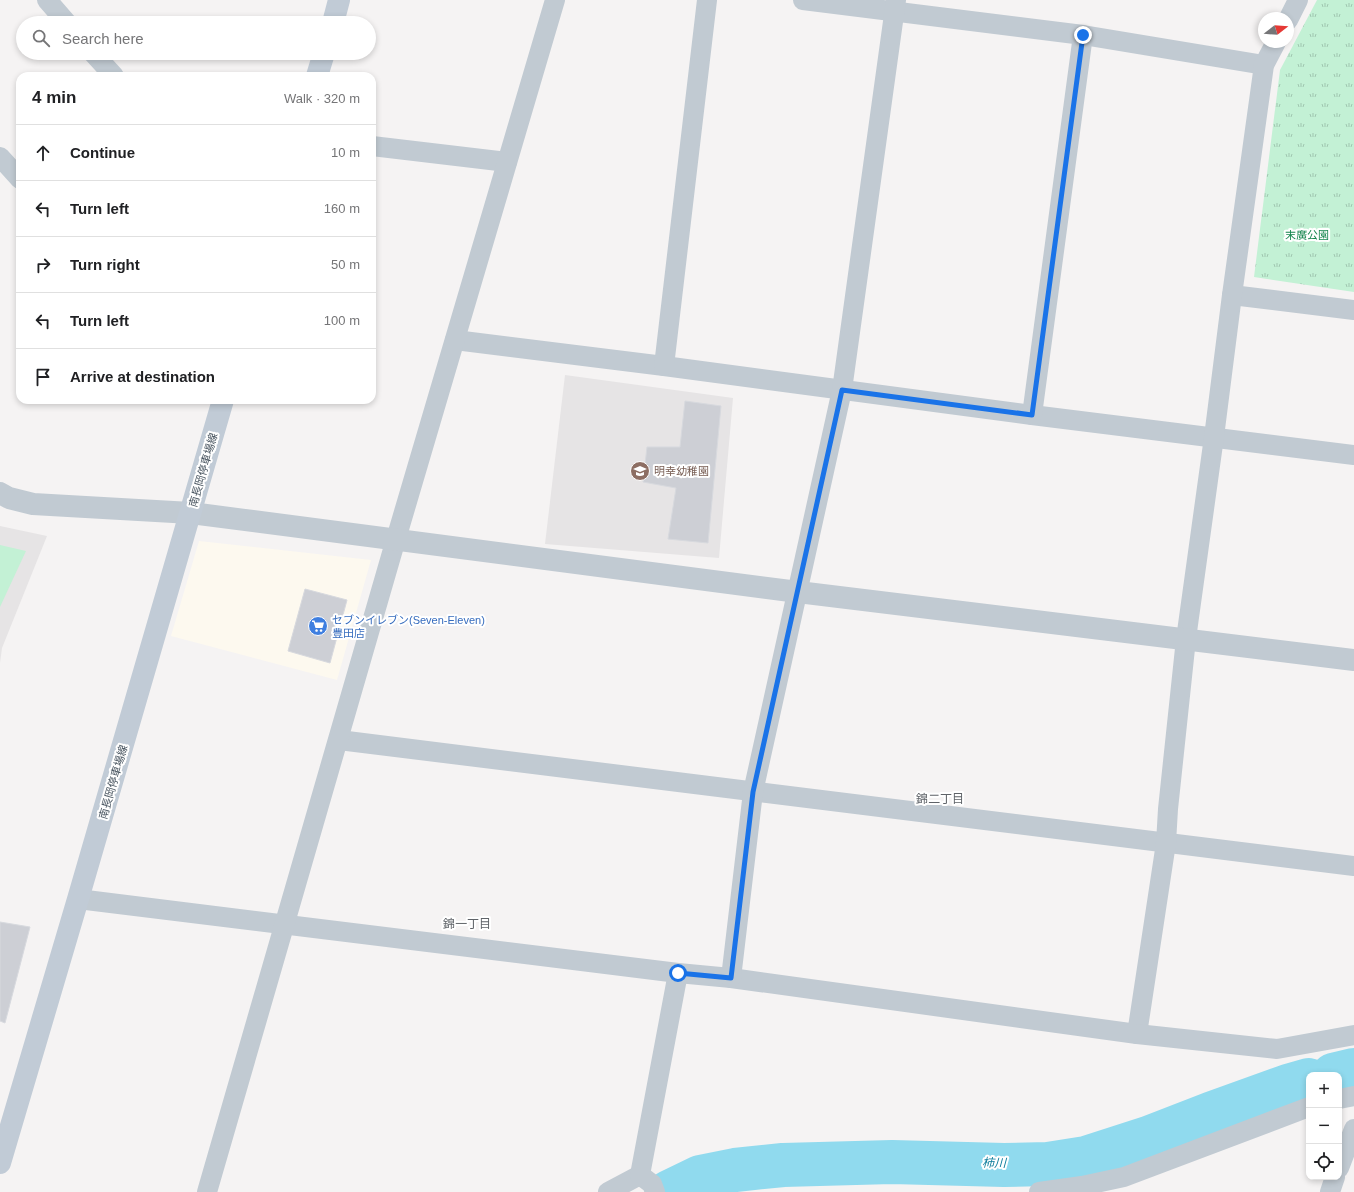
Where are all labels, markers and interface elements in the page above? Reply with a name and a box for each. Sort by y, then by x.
north arrow [1258,12,1294,48]
search box [16,16,376,60]
route end [1074,26,1092,44]
icon: search [30,27,52,49]
text: Search here [62,30,144,47]
text: 4 min [32,88,76,107]
text: Walk · 320 m [284,91,360,106]
icon: ahead [32,142,54,164]
text: Continue [70,144,135,161]
text: 10 m [331,145,360,160]
icon: left [32,198,54,220]
text: Turn left [70,200,129,217]
text: 160 m [324,201,360,216]
park label: 末廣公園 [1285,229,1329,241]
icon: right [32,254,54,276]
text: Turn right [70,256,140,273]
text: 50 m [331,257,360,272]
icon: left [32,310,54,332]
text: Turn left [70,312,129,329]
text: 100 m [324,313,360,328]
icon: arrive [32,366,54,388]
text: Arrive at destination [70,368,215,385]
street label: 南長岡停車場線 [187,431,219,509]
school or university icon: 明幸幼稚園 [629,460,651,482]
place label: 明幸幼稚園 [654,465,709,477]
place label: セブンイレブン(Seven-Eleven) 豊田店 [332,614,485,639]
supermarket icon: セブンイレブン(Seven-Eleven) 豊田店 [307,615,329,637]
street label: 南長岡停車場線 [97,743,129,821]
district label: 錦二丁目 [916,792,964,806]
district label: 錦一丁目 [443,917,491,931]
route start [669,964,687,982]
map controls [1306,1072,1342,1180]
button: + [1306,1072,1342,1108]
button: − [1306,1108,1342,1144]
button: locate [1306,1144,1342,1180]
water label: 柿川 [982,1156,1008,1170]

